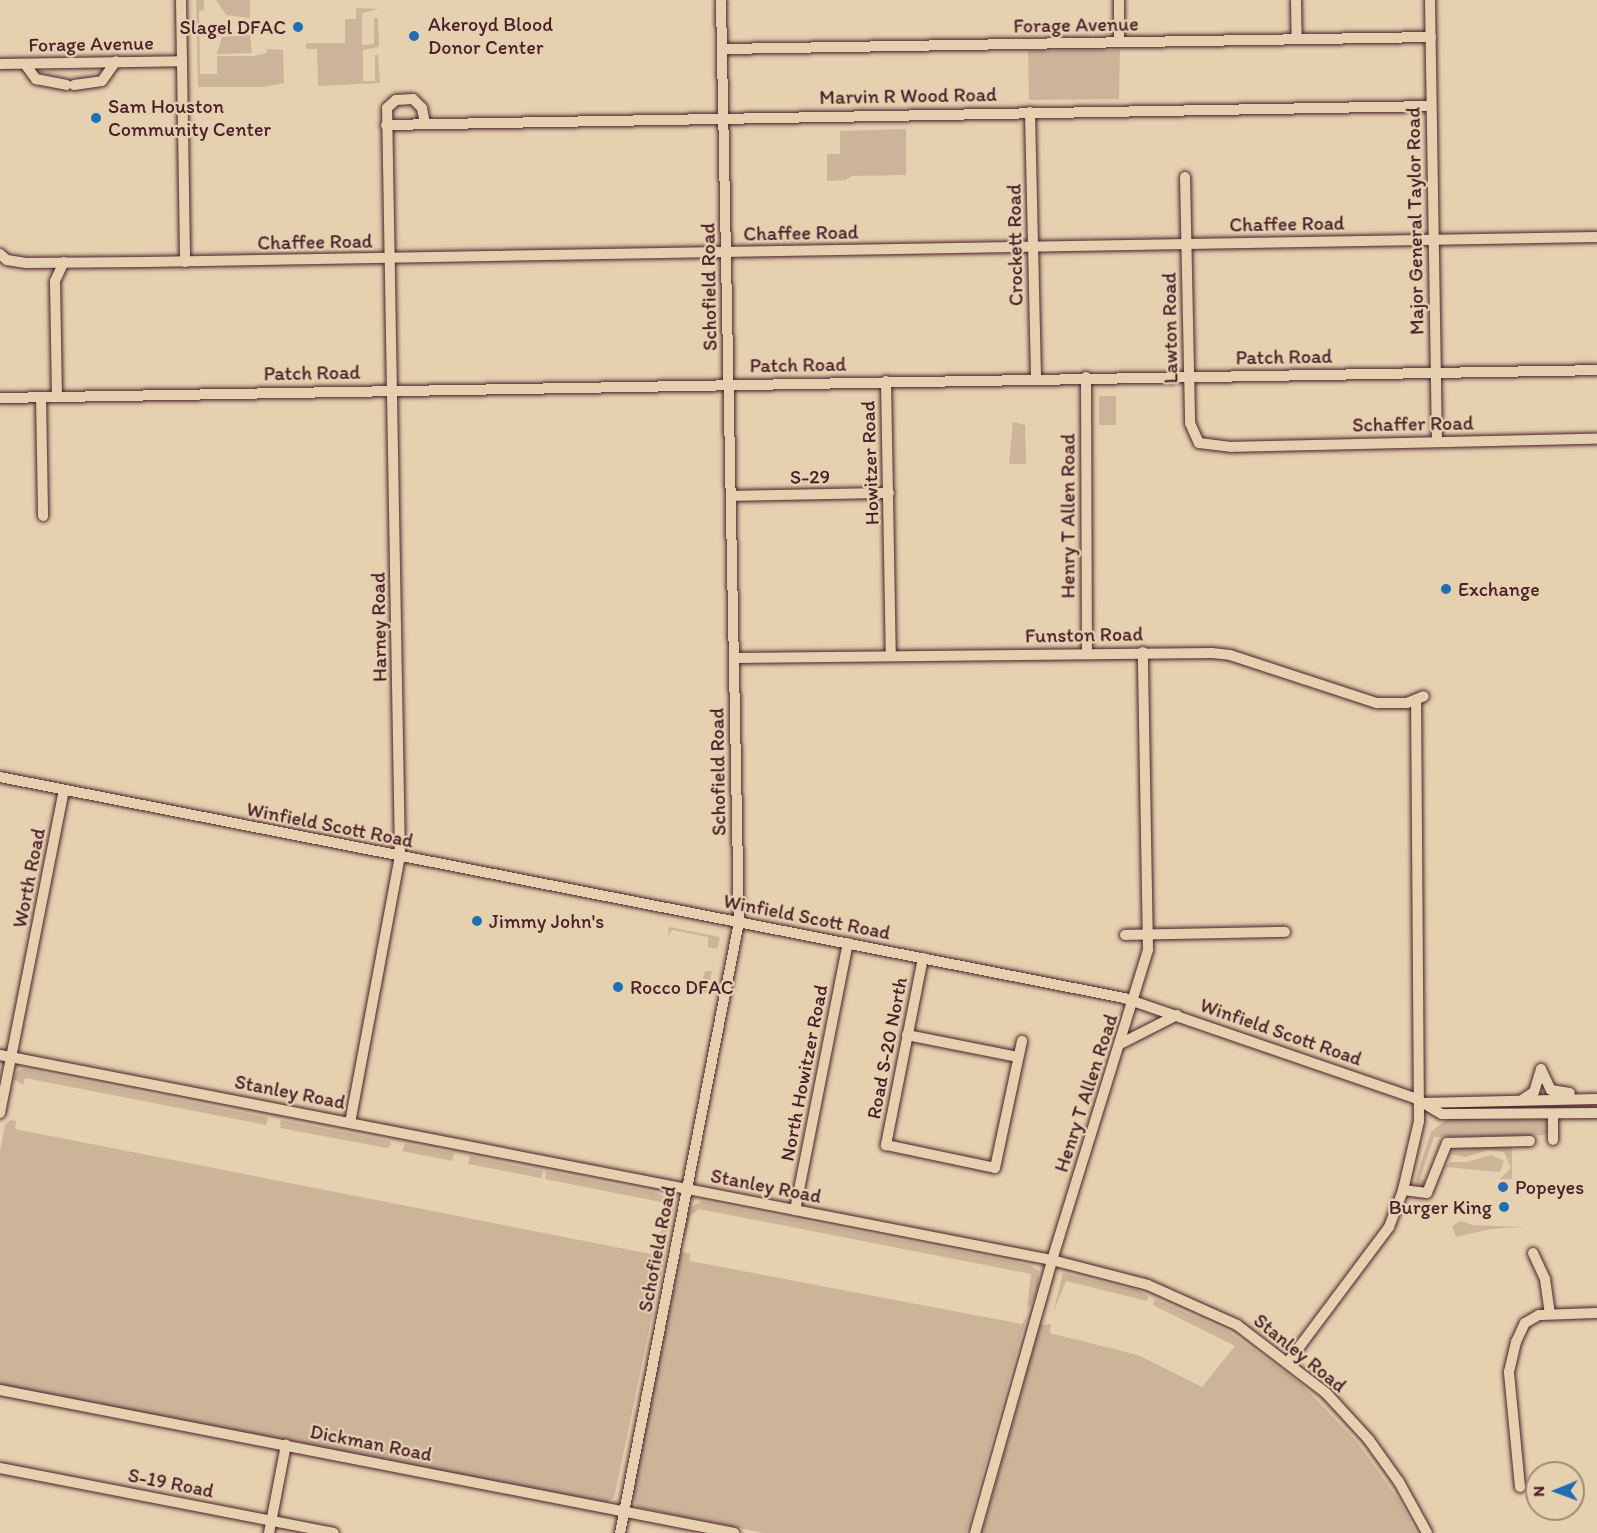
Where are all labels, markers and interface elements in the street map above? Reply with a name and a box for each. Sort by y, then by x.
street label: Forage Avenue [1014,12,1138,38]
place label: Akeroyd Blood Donor Center [428,13,553,60]
place label: Slagel DFAC [180,15,286,39]
marker: Slagel DFAC [291,20,305,34]
marker: Akeroyd Blood Donor Center [405,27,423,45]
street label: Forage Avenue [29,31,153,57]
street label: Marvin R Wood Road [820,82,996,110]
place label: Sam Houston Community Center [108,94,271,141]
street label: Major General Taylor Road [1401,108,1429,334]
marker: Sam Houston Community Center [89,111,103,125]
street label: Crockett Road [1002,184,1028,306]
street label: Chaffee Road [1229,211,1345,237]
street label: Chaffee Road [743,220,859,246]
street label: Schofield Road [696,223,722,351]
street label: Chaffee Road [257,229,373,255]
street label: Lawton Road [1157,272,1183,384]
street label: Patch Road [1236,344,1332,370]
street label: Patch Road [750,352,846,378]
street label: Patch Road [264,360,360,386]
street label: Howitzer Road [856,400,884,526]
street label: Schaffer Road [1352,411,1474,437]
street label: Henry T Allen Road [1056,434,1080,598]
street label: S-29 [790,465,830,489]
street label: Harney Road [366,572,392,682]
place label: Exchange [1458,577,1540,601]
marker: Exchange [1439,582,1453,596]
street label: Funston Road [1025,622,1143,648]
street label: Schofield Road [705,708,731,836]
street label: Winfield Scott Road [245,797,415,853]
street label: Worth Road [8,826,50,930]
street label: Winfield Scott Road [722,889,892,945]
place label: Jimmy John's [489,909,605,933]
marker: Jimmy John's [470,914,484,928]
place label: Rocco DFAC [630,975,735,999]
street label: Road S-20 North [861,975,913,1121]
marker: Rocco DFAC [611,980,625,994]
street label: North Howitzer Road [775,983,833,1163]
street label: Winfield Scott Road [1197,993,1365,1071]
street label: Henry T Allen Road [1049,1011,1123,1175]
street label: Stanley Road [233,1070,347,1114]
street label: Stanley Road [709,1164,823,1208]
place label: Popeyes [1515,1175,1584,1199]
marker: Popeyes [1496,1180,1510,1194]
street label: Schofield Road [633,1184,681,1314]
place label: Burger King [1389,1195,1492,1219]
marker: Burger King [1497,1200,1511,1214]
street label: Stanley Road [1249,1308,1351,1398]
street label: Dickman Road [308,1419,434,1467]
north arrow [1525,1461,1585,1521]
street label: S-19 Road [126,1463,216,1503]
text: N [1529,1486,1548,1497]

